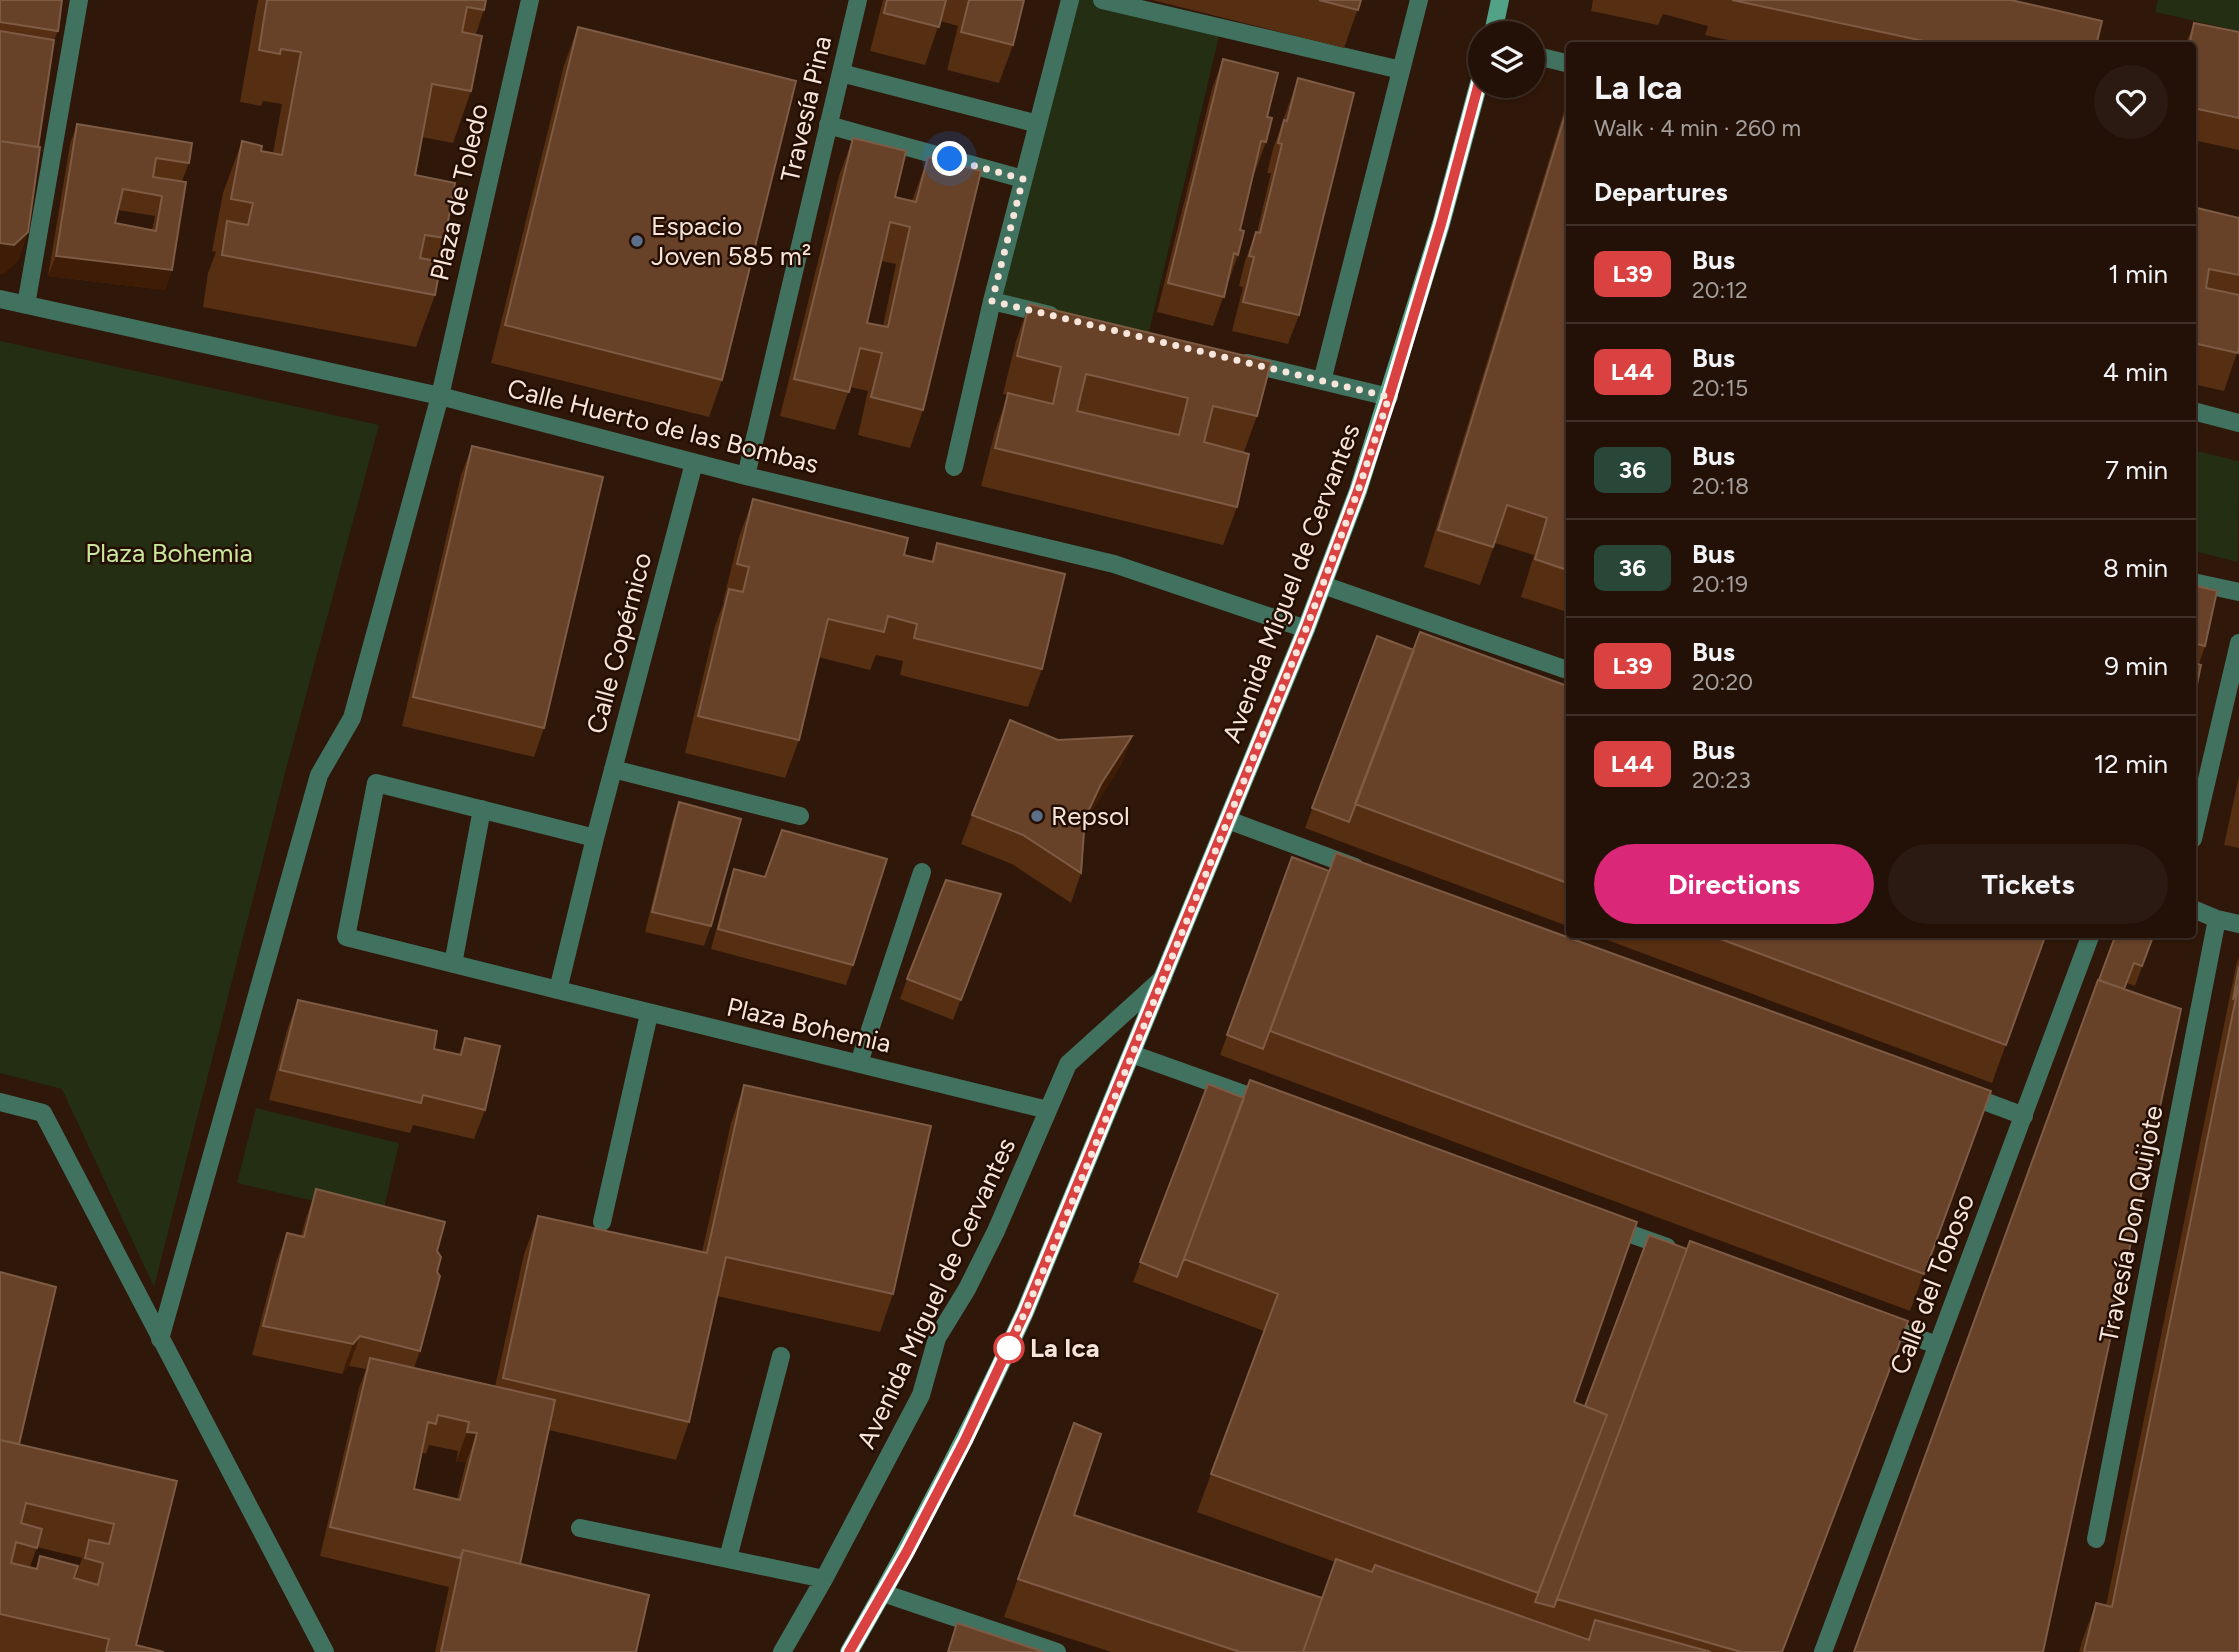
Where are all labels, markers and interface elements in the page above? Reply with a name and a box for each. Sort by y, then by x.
map controls [1468,21,1545,98]
button: layers [1468,21,1545,98]
street label: Travesía Pina [774,33,838,185]
button: heart [2094,65,2168,139]
text: La Ica [1594,68,1682,107]
street label: Plaza de Toledo [423,101,495,283]
text: Walk · 4 min · 260 m [1594,114,1801,142]
your location [932,141,967,176]
text: Departures [1594,176,1728,208]
place label: Espacio Joven 585 m² [651,210,811,272]
marker: Espacio Joven 585 m² [629,233,645,249]
text: Bus [1692,244,1735,276]
text: 1 min [2108,258,2168,290]
text: L39 [1612,259,1653,288]
text: 20:12 [1692,276,1748,304]
text: Bus [1692,342,1735,374]
text: 4 min [2103,356,2168,388]
text: L44 [1611,357,1654,386]
street label: Calle Huerto de las Bombas [504,372,822,480]
text: 20:15 [1692,374,1748,402]
street label: Avenida Miguel de Cervantes [1215,419,1367,747]
text: Bus [1692,440,1735,472]
text: 7 min [2105,454,2168,486]
text: 36 [1619,455,1646,484]
text: 20:18 [1692,472,1749,500]
park label: Plaza Bohemia [85,537,253,569]
text: Bus [1692,538,1735,570]
street label: Calle Copérnico [579,549,659,737]
text: 8 min [2103,552,2168,584]
text: 36 [1619,553,1646,582]
text: 20:19 [1692,570,1748,598]
text: Bus [1692,636,1735,668]
text: 9 min [2104,650,2168,682]
text: L39 [1612,651,1653,680]
text: 20:20 [1692,668,1753,696]
text: Bus [1692,734,1735,766]
text: 12 min [2094,748,2168,780]
text: L44 [1611,749,1654,778]
text: 20:23 [1692,766,1751,794]
place label: Repsol [1051,800,1130,832]
marker: Repsol [1029,808,1045,824]
button: Directions [1594,844,1874,924]
button: Tickets [1888,844,2168,924]
street label: Plaza Bohemia [724,991,894,1059]
street label: Travesía Don Quijote [2092,1103,2170,1345]
street label: Avenida Miguel de Cervantes [850,1133,1022,1453]
street label: Calle del Toboso [1883,1189,1981,1379]
place label: La Ica [1030,1332,1100,1364]
marker: La Ica [994,1333,1024,1363]

